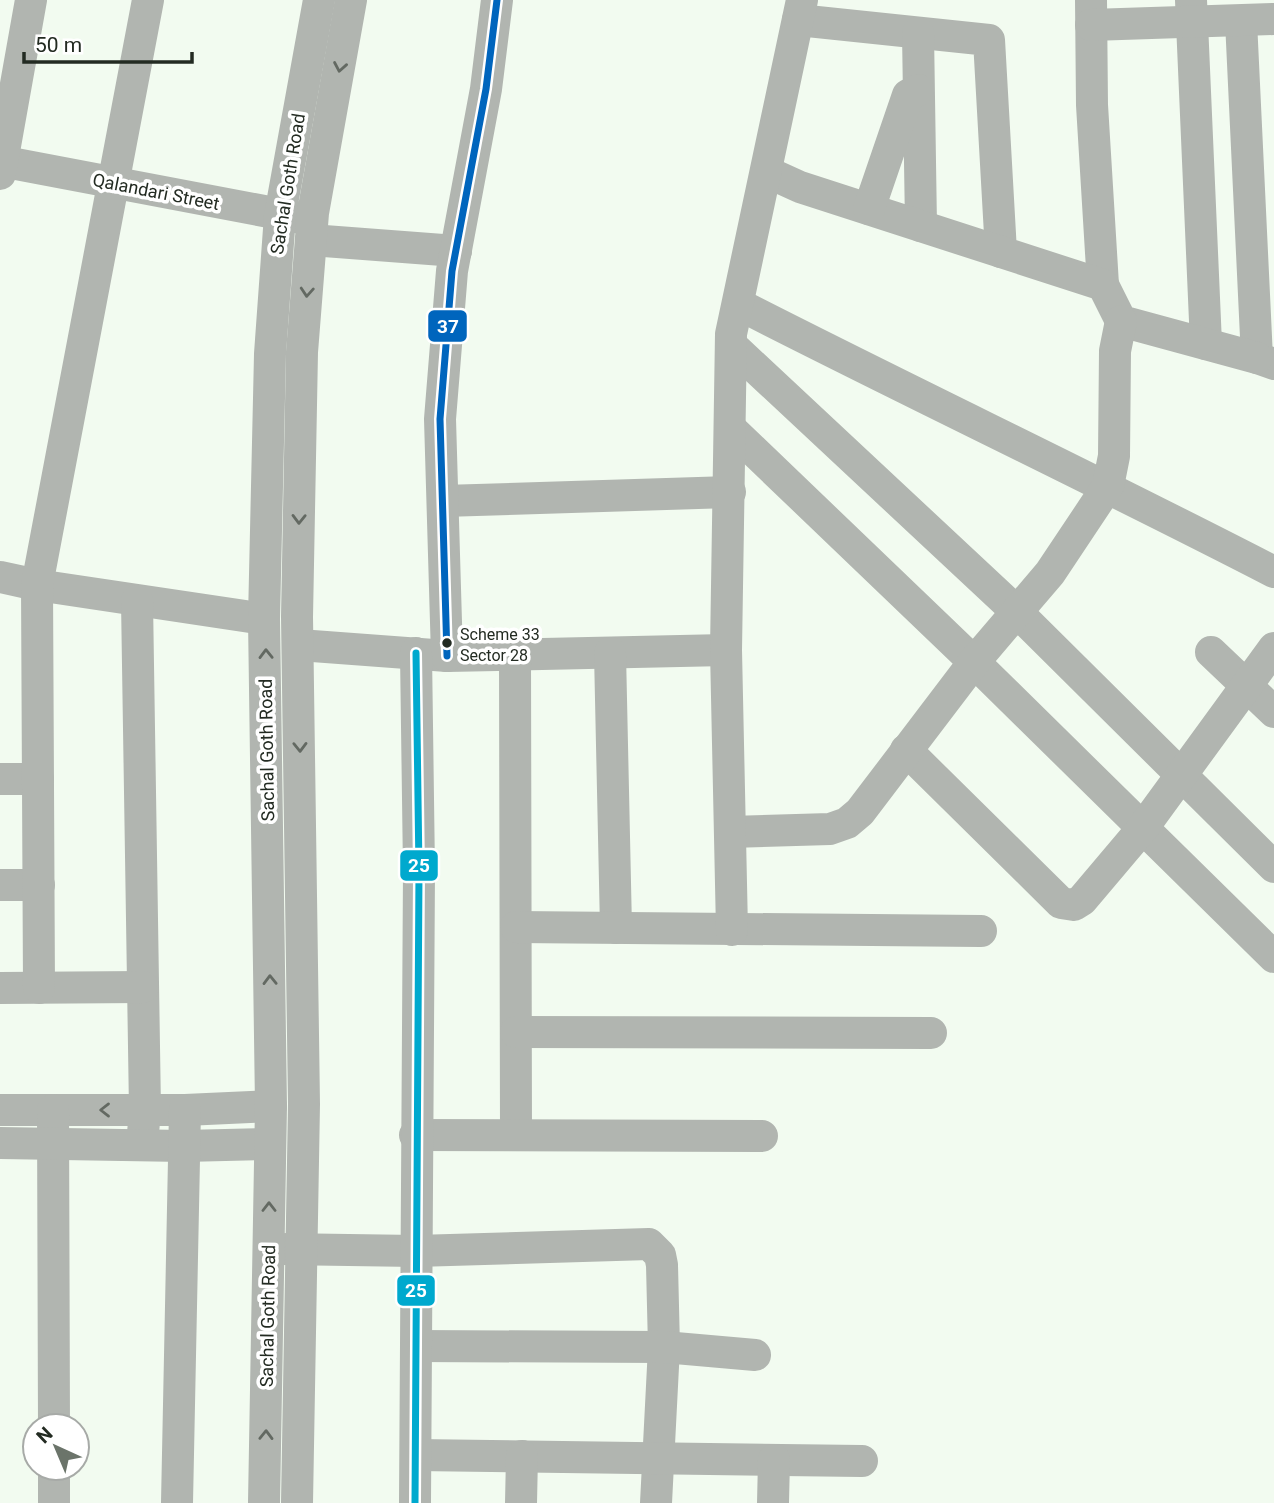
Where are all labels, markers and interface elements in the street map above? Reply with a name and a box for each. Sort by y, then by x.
scale bar [24,21,192,65]
text: 50 m [35,33,82,57]
one-way arrow [333,61,348,73]
street label: Sachal Goth Road [266,112,309,256]
street label: Qalandari Street [91,169,221,214]
one-way arrow [300,287,315,298]
line badge: 37 [427,309,468,343]
text: 37 [437,315,459,338]
one-way arrow [291,514,306,525]
place label: Scheme 33 Sector 28 [460,625,540,665]
marker: Scheme 33 Sector 28 [440,636,454,650]
one-way arrow [258,649,274,659]
street label: Sachal Goth Road [255,679,278,821]
one-way arrow [292,742,308,753]
line badge: 25 [399,849,439,882]
text: 25 [408,854,430,877]
one-way arrow [262,974,277,985]
one-way arrow [99,1102,110,1118]
one-way arrow [261,1202,277,1212]
street label: Sachal Goth Road [256,1245,279,1387]
line badge: 25 [396,1274,436,1307]
text: 25 [405,1279,427,1302]
north arrow [21,1412,91,1482]
text: N [32,1422,57,1448]
one-way arrow [258,1429,273,1440]

